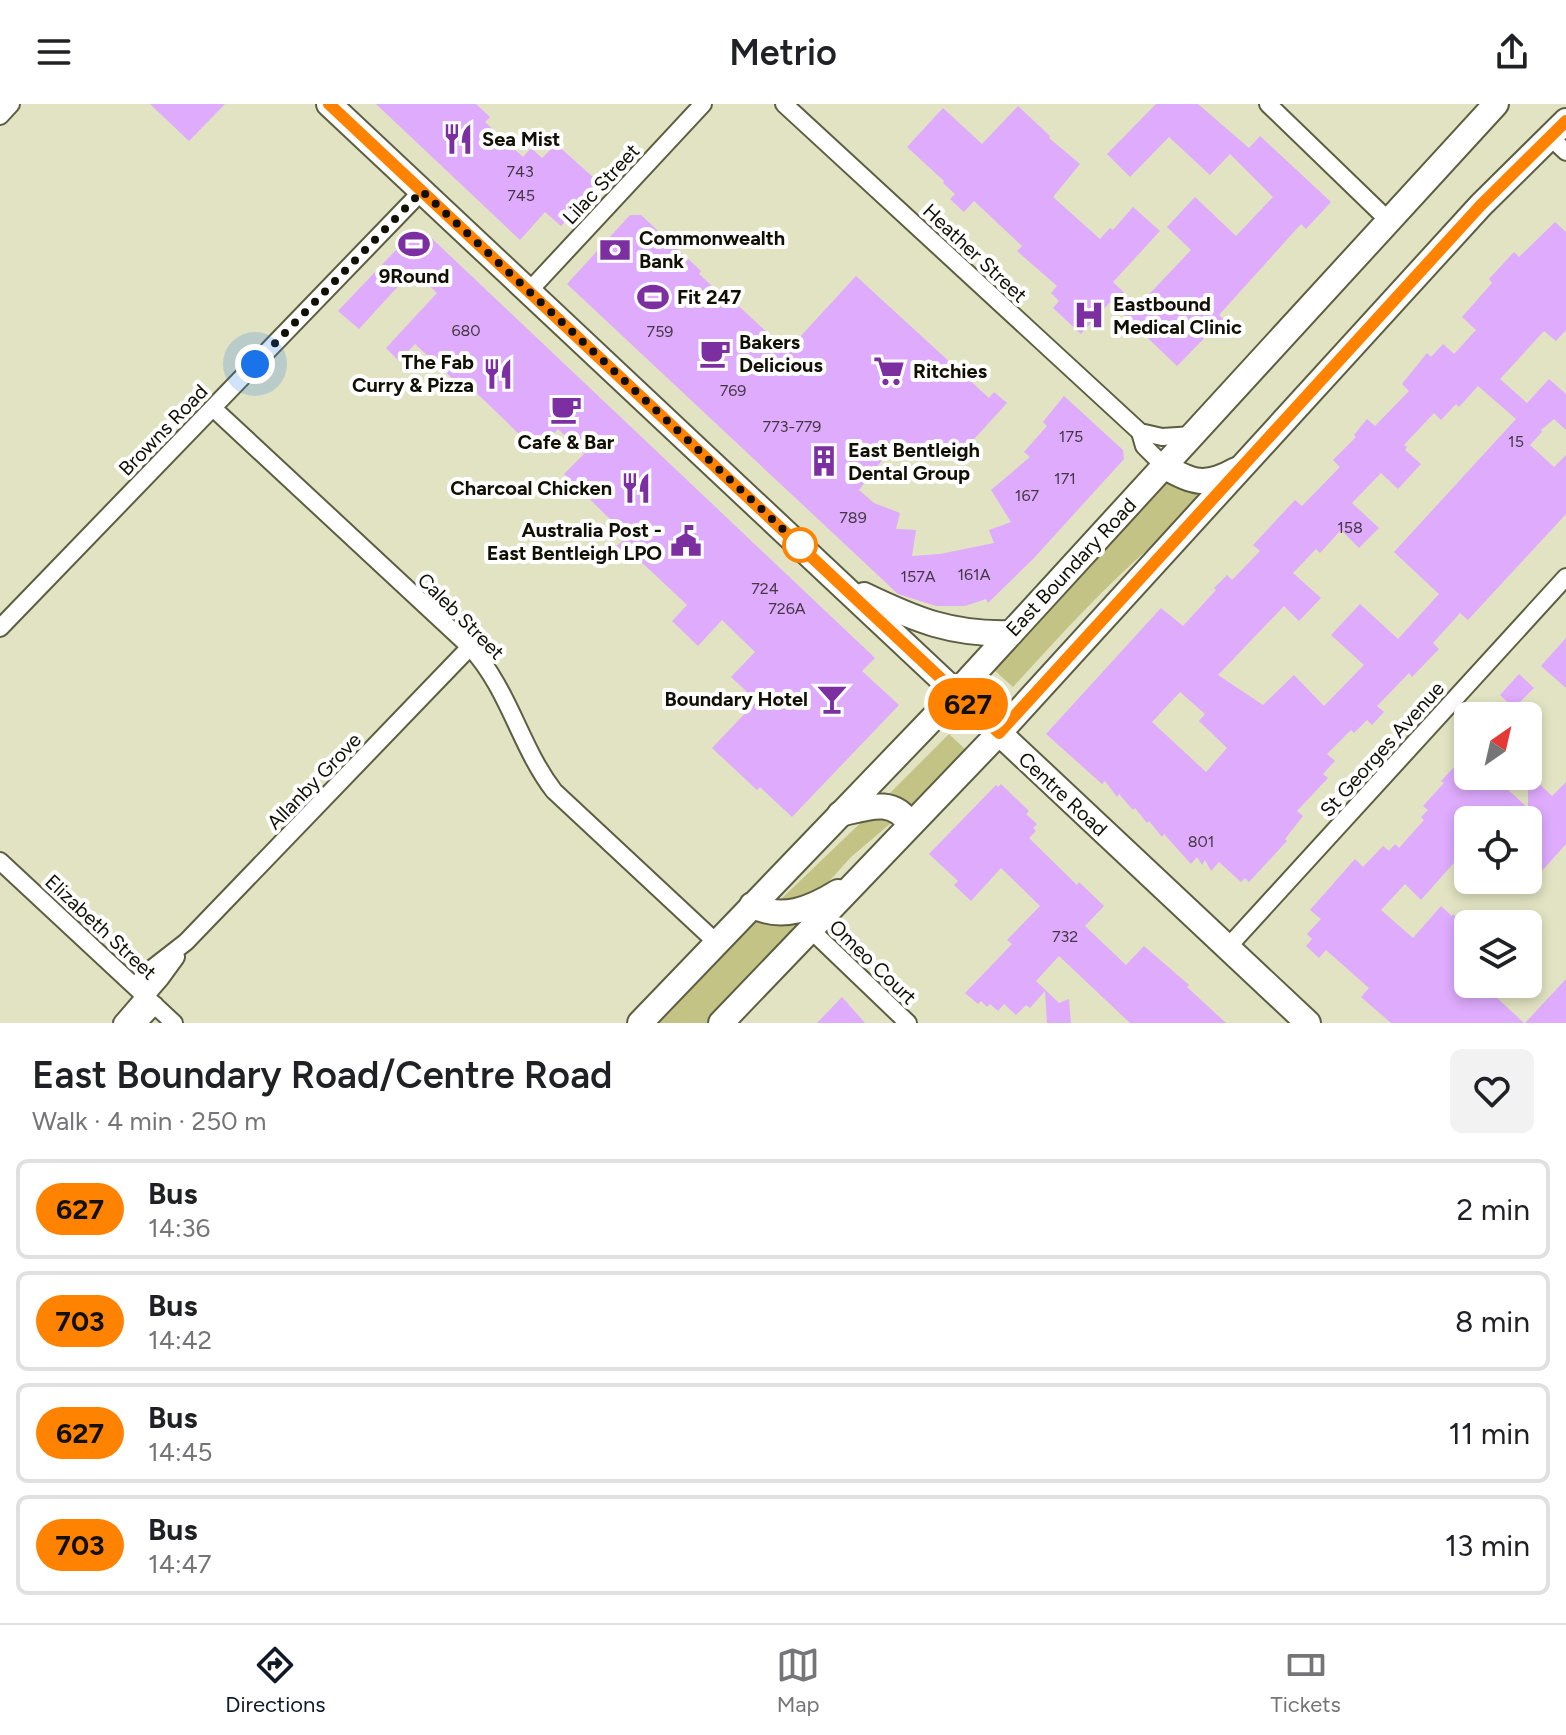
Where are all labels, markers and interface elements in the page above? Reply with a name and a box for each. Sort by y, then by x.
icon: menu [32,30,76,74]
icon: share [1490,30,1534,74]
text: Metrio [729,31,837,74]
restaurant icon: Sea Mist [441,122,475,156]
place label: Sea Mist [482,127,560,151]
street label: Lilac Street [558,139,644,229]
house number: 743 [506,162,534,181]
house number: 745 [507,186,535,205]
street label: Heather Street [918,199,1032,307]
place label: Commonwealth Bank [639,226,785,273]
sports icon: 9Round [397,227,431,261]
bank icon: Commonwealth Bank [598,233,632,267]
place label: 9Round [379,264,449,288]
sports icon: Fit 247 [636,280,670,314]
place label: Fit 247 [677,285,741,309]
place label: Eastbound Medical Clinic [1113,292,1242,339]
hospital icon: Eastbound Medical Clinic [1072,298,1106,332]
house number: 680 [451,321,481,340]
house number: 759 [647,322,673,341]
place label: Bakers Delicious [739,330,823,377]
cafe icon: Bakers Delicious [698,336,732,370]
your location [235,344,275,384]
place label: The Fab Curry & Pizza [352,350,474,397]
supermarket icon: Ritchies [872,354,906,388]
restaurant icon: The Fab Curry & Pizza [481,357,515,391]
place label: Ritchies [913,359,987,383]
street label: Browns Road [114,379,212,481]
house number: 769 [720,381,746,400]
cafe icon: Cafe & Bar [549,392,583,426]
house number: 773-779 [763,417,821,436]
house number: 175 [1059,427,1083,446]
place label: Cafe & Bar [518,430,615,454]
house number: 15 [1508,432,1524,451]
place label: East Bentleigh Dental Group [848,438,980,485]
building icon: East Bentleigh Dental Group [807,444,841,478]
house number: 171 [1054,469,1076,488]
restaurant icon: Charcoal Chicken [619,471,653,505]
place label: Charcoal Chicken [450,476,612,500]
house number: 167 [1015,486,1040,505]
street label: East Boundary Road [1001,493,1141,641]
house number: 789 [839,508,867,527]
place label: Australia Post - East Bentleigh LPO [487,518,662,565]
house number: 158 [1337,518,1363,537]
public building icon: Australia Post - East Bentleigh LPO [669,524,703,558]
unlabelled marker [783,528,817,562]
house number: 161A [957,565,991,584]
house number: 157A [900,567,936,586]
street label: Caleb Street [413,568,509,664]
house number: 724 [751,579,779,598]
house number: 726A [768,599,806,618]
street label: St Georges Avenue [1315,676,1449,822]
line badge: 627 [922,678,1014,730]
bar icon: Boundary Hotel [815,682,849,716]
place label: Boundary Hotel [665,687,808,711]
text: 627 [944,687,992,721]
north arrow [1454,702,1542,790]
map controls [1454,702,1542,998]
street label: Allanby Grove [262,728,366,834]
street label: Centre Road [1014,747,1112,841]
button: locate [1454,806,1542,894]
house number: 801 [1188,832,1214,851]
street label: Elizabeth Street [40,869,162,985]
button: layers [1454,910,1542,998]
street label: Omeo Court [825,915,921,1009]
house number: 732 [1052,927,1078,946]
button: heart [1450,1049,1534,1133]
text: East Boundary Road/Centre Road [32,1052,613,1098]
text: Walk · 4 min · 250 m [32,1105,266,1137]
text: Bus [148,1175,197,1212]
text: 2 min [1457,1191,1530,1228]
text: 627 [56,1192,104,1226]
text: 14:36 [148,1212,210,1244]
text: Bus [148,1287,197,1324]
text: 8 min [1455,1303,1530,1340]
text: 703 [55,1304,105,1338]
text: 14:42 [148,1324,212,1356]
text: Bus [148,1399,197,1436]
text: 11 min [1449,1415,1530,1452]
text: 627 [56,1416,104,1450]
text: 14:45 [148,1436,213,1468]
text: Bus [148,1511,197,1548]
text: 13 min [1445,1527,1530,1564]
text: 703 [55,1528,105,1562]
text: 14:47 [148,1548,212,1580]
tab: Directions [225,1643,326,1718]
tab: Map [776,1643,820,1718]
tab: Tickets [1271,1643,1341,1718]

